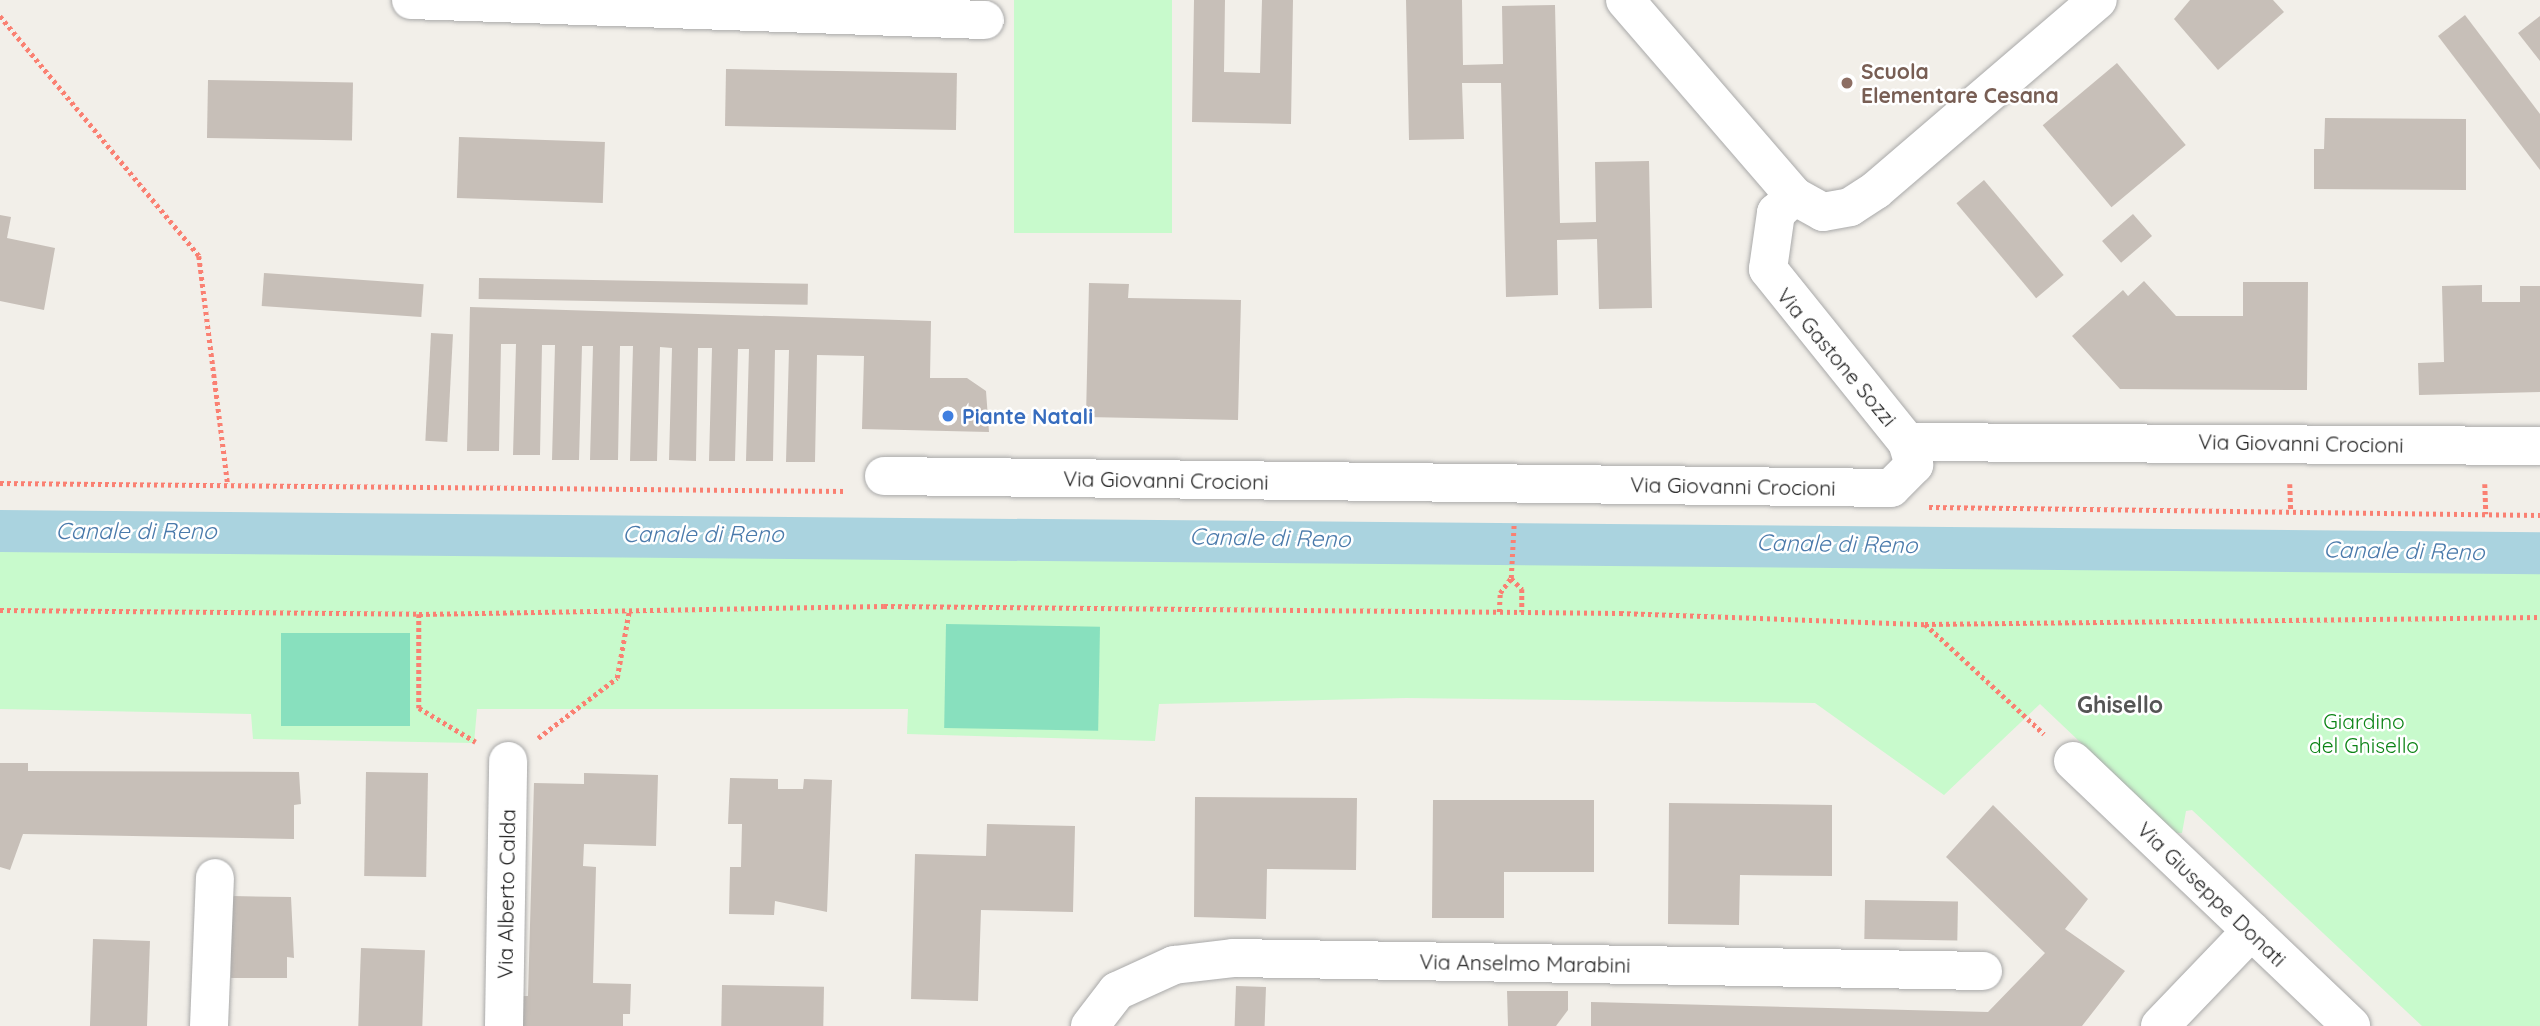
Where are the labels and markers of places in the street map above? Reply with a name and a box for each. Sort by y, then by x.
place label: Scuola Elementare Cesana [1861,58,2059,108]
marker: Scuola Elementare Cesana [1839,75,1855,91]
place label: Piante Natali [962,403,1093,429]
marker: Piante Natali [940,408,956,424]

